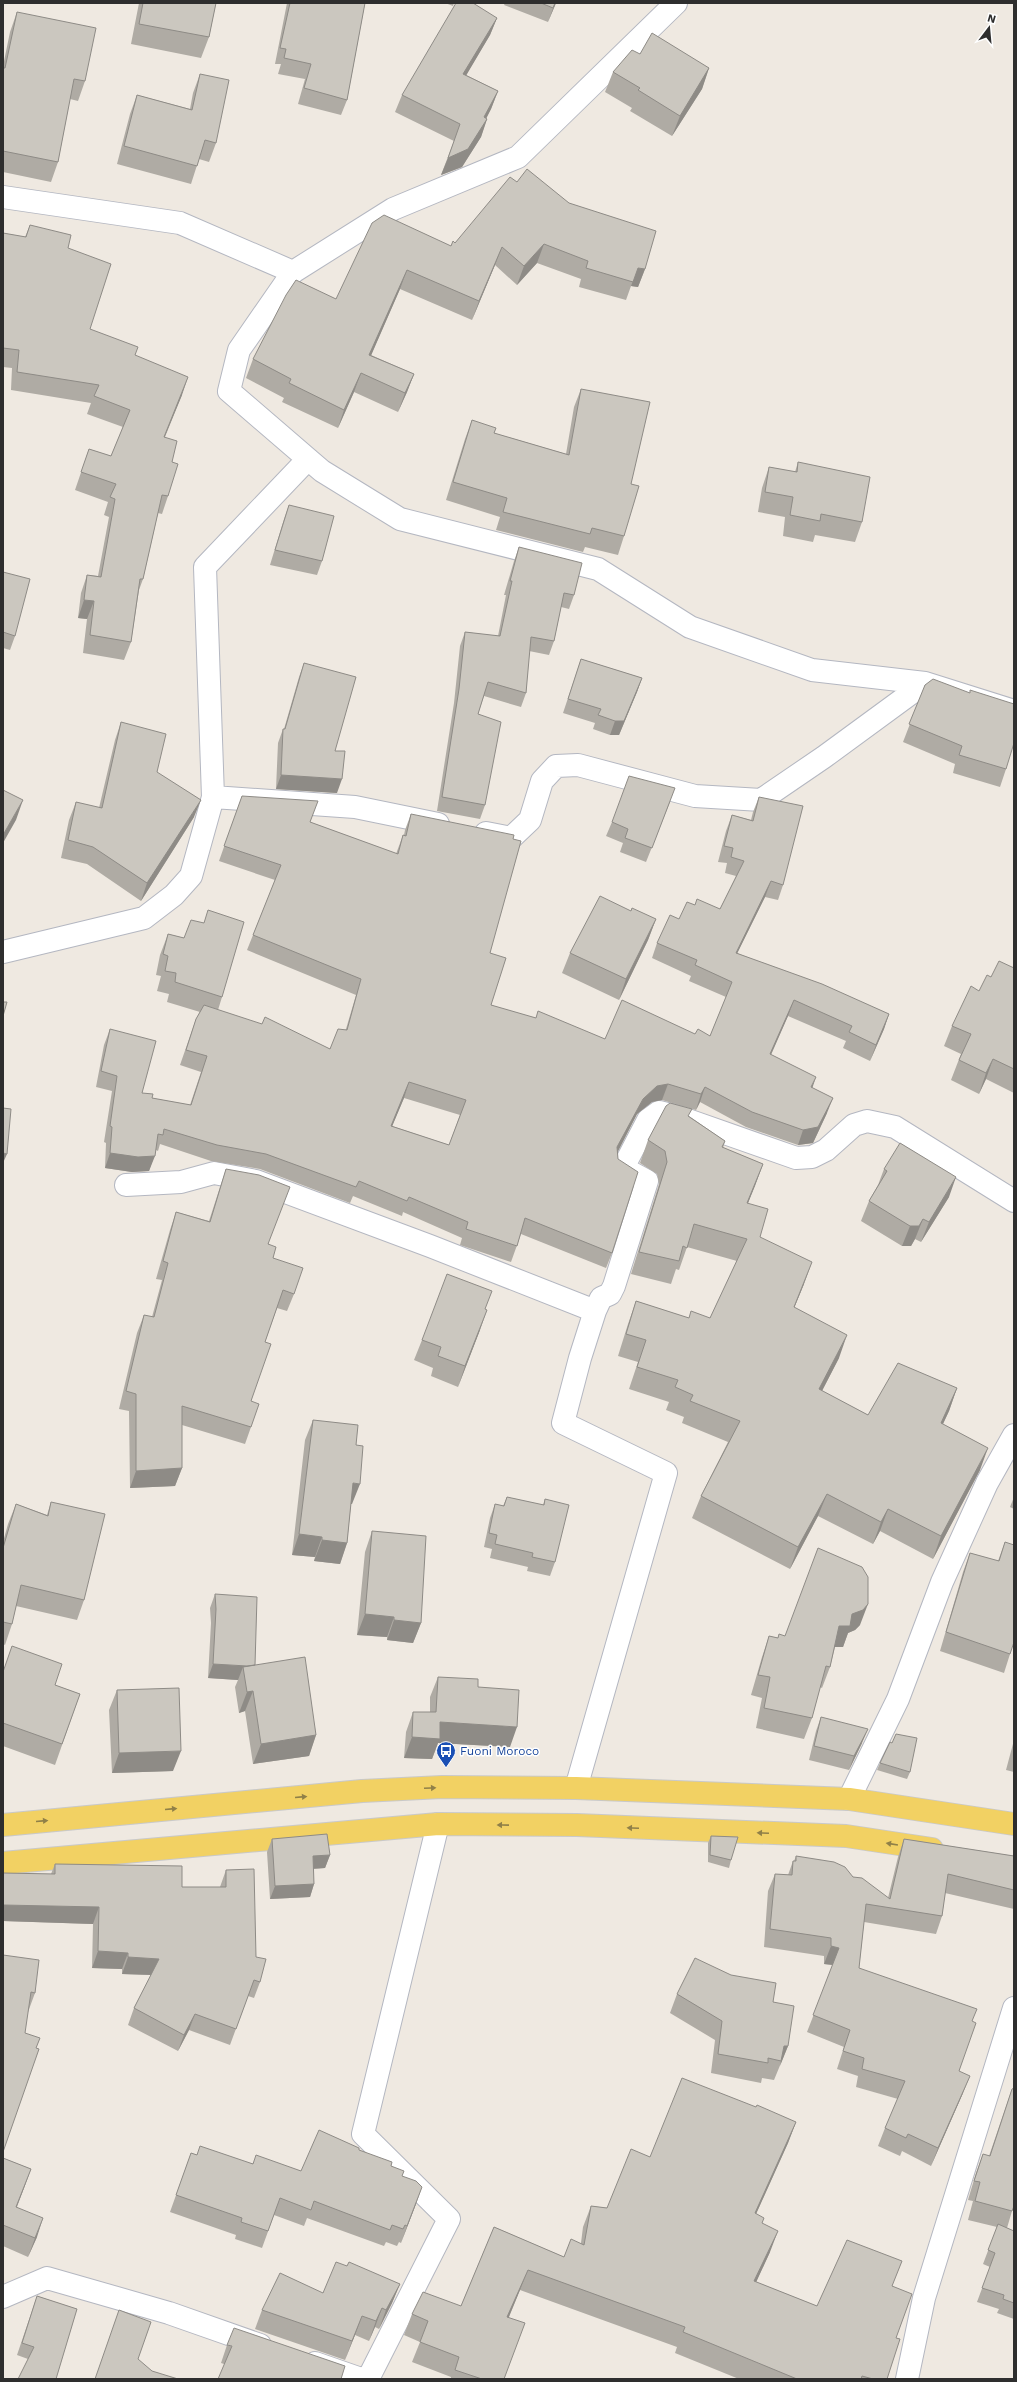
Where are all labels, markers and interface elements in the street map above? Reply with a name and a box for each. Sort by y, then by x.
north arrow [969,8,1009,48]
text: N [986,11,997,26]
bus stop icon: Fuoni Moroco [435,1740,457,1768]
place label: Fuoni Moroco [460,1744,539,1758]
one-way arrow [424,1784,436,1791]
one-way arrow [295,1794,307,1801]
one-way arrow [165,1806,177,1813]
one-way arrow [36,1818,48,1825]
one-way arrow [496,1822,509,1828]
one-way arrow [627,1824,639,1831]
one-way arrow [756,1830,769,1836]
one-way arrow [886,1840,898,1846]

